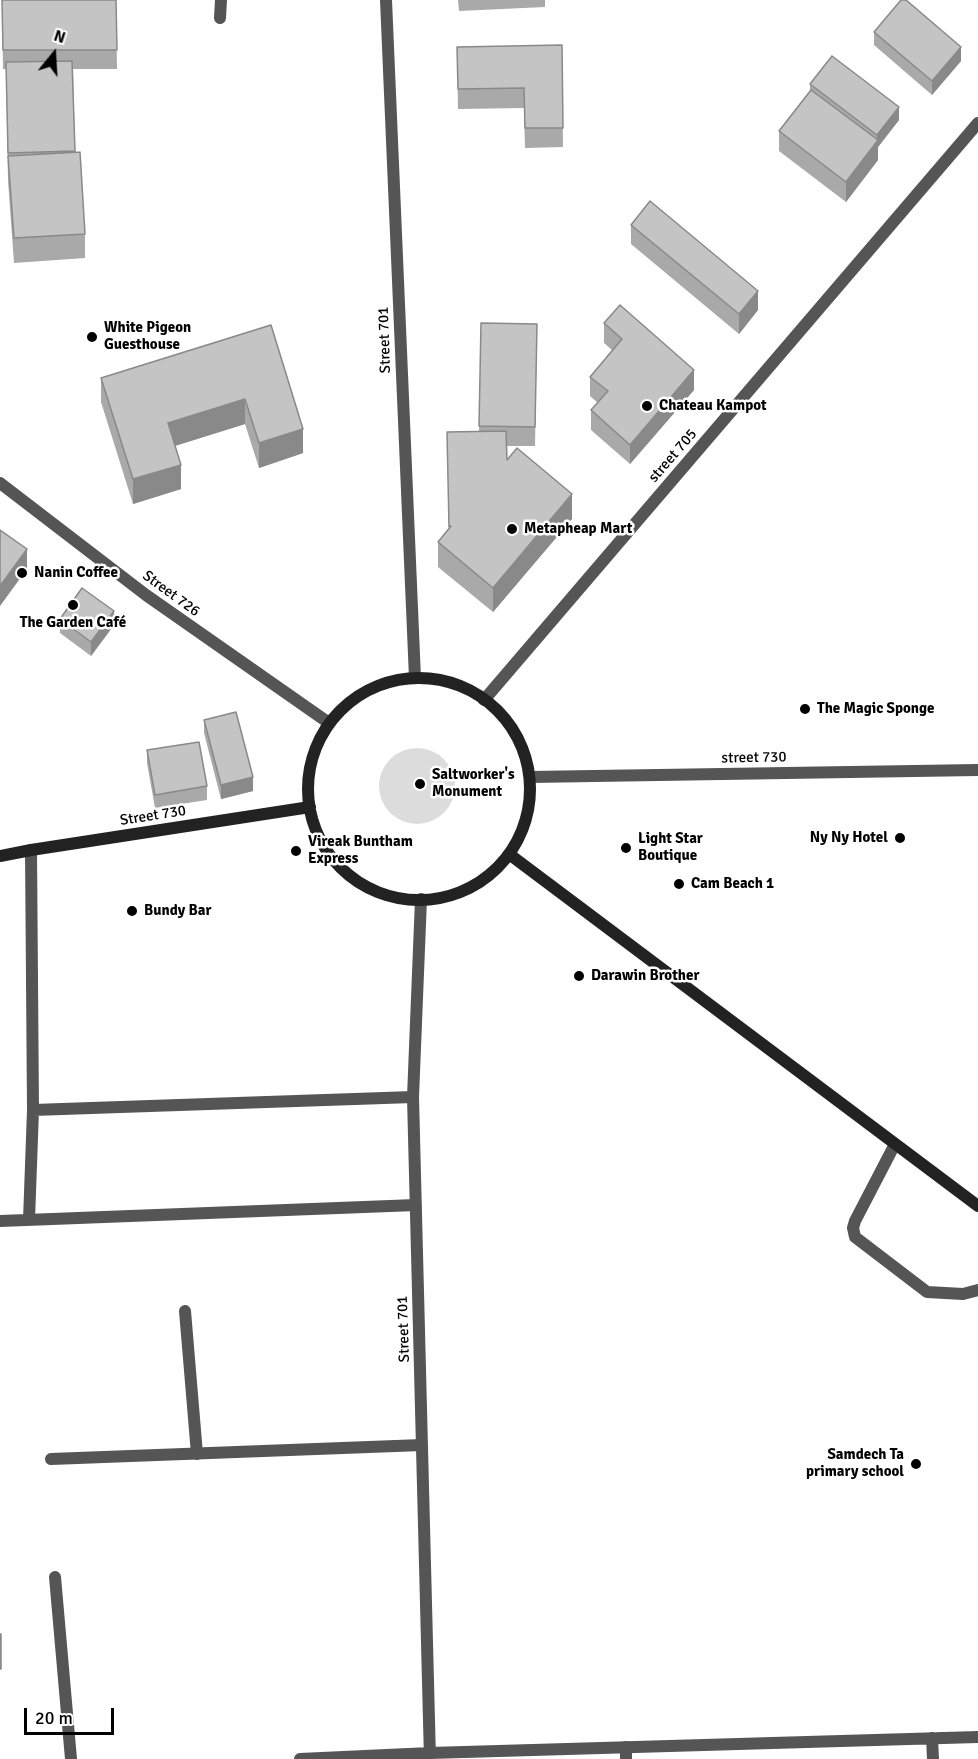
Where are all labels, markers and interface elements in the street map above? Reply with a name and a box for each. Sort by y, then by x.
north arrow [24,24,84,84]
text: N [51,26,68,48]
street label: Street 701 [375,306,395,374]
place label: White Pigeon Guesthouse [104,319,191,354]
marker: White Pigeon Guesthouse [85,330,99,344]
place label: Chateau Kampot [659,397,767,415]
marker: Chateau Kampot [640,399,654,413]
street label: street 705 [645,426,701,486]
place label: Metapheap Mart [524,520,632,538]
marker: Metapheap Mart [505,522,519,536]
place label: Nanin Coffee [34,564,118,582]
marker: Nanin Coffee [15,566,29,580]
street label: Street 726 [139,567,203,621]
marker: The Garden Café [66,598,80,612]
place label: The Garden Café [20,614,126,632]
place label: The Magic Sponge [817,700,935,718]
marker: The Magic Sponge [798,702,812,716]
street label: street 730 [721,748,787,768]
place label: Saltworker's Monument [432,766,515,801]
marker: Saltworker's Monument [413,777,427,791]
street label: Street 730 [119,802,187,830]
place label: Ny Ny Hotel [810,829,888,847]
place label: Light Star Boutique [638,830,703,865]
marker: Ny Ny Hotel [893,831,907,845]
place label: Vireak Buntham Express [308,833,413,868]
marker: Light Star Boutique [619,841,633,855]
marker: Vireak Buntham Express [289,844,303,858]
place label: Cam Beach 1 [691,875,774,893]
marker: Cam Beach 1 [672,877,686,891]
place label: Bundy Bar [144,902,211,920]
marker: Bundy Bar [125,904,139,918]
place label: Darawin Brother [591,967,699,985]
marker: Darawin Brother [572,969,586,983]
street label: Street 701 [394,1295,414,1363]
place label: Samdech Ta primary school [806,1446,904,1481]
marker: Samdech Ta primary school [909,1457,923,1471]
scale bar [27,1696,117,1734]
text: 20 m [35,1707,73,1729]

